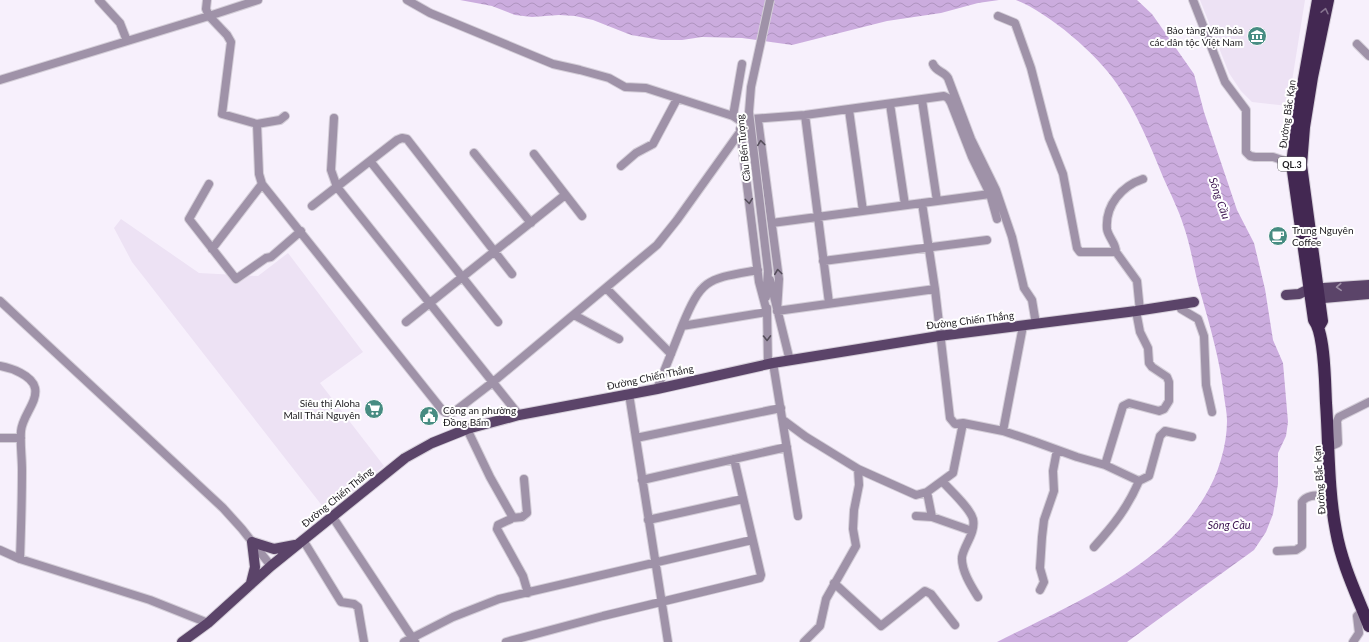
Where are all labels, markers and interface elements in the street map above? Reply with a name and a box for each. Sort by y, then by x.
one-way arrow [1321,8,1329,15]
place label: Bảo tàng Văn hóa các dân tộc Việt Nam [1150,24,1243,48]
museum icon: Bảo tàng Văn hóa các dân tộc Việt Nam [1246,25,1268,47]
street label: Đường Bắc Kạn [1276,79,1298,149]
street label: Cầu Bến Tượng [734,114,752,182]
one-way arrow [757,140,766,146]
road number: QL.3 [1278,157,1306,171]
water label: Sông Cầu [1207,175,1233,221]
one-way arrow [744,198,753,204]
place label: Trung Nguyên Coffee [1292,224,1353,248]
cafe icon: Trung Nguyên Coffee [1267,225,1289,247]
one-way arrow [774,269,783,275]
one-way arrow [1336,283,1342,292]
street label: Đường Chiến Thắng [925,309,1015,331]
one-way arrow [763,335,772,341]
street label: Đường Chiến Thắng [606,362,694,392]
place label: Siêu thị Aloha Mall Thái Nguyên [283,397,360,421]
supermarket icon: Siêu thị Aloha Mall Thái Nguyên [363,398,385,420]
place label: Công an phường Đồng Bẩm [443,404,516,428]
public building icon: Công an phường Đồng Bẩm [418,405,440,427]
street label: Đường Bắc Kạn [1311,445,1327,515]
street label: Đường Chiến Thắng [299,465,375,529]
water label: Sông Cầu [1207,518,1251,531]

